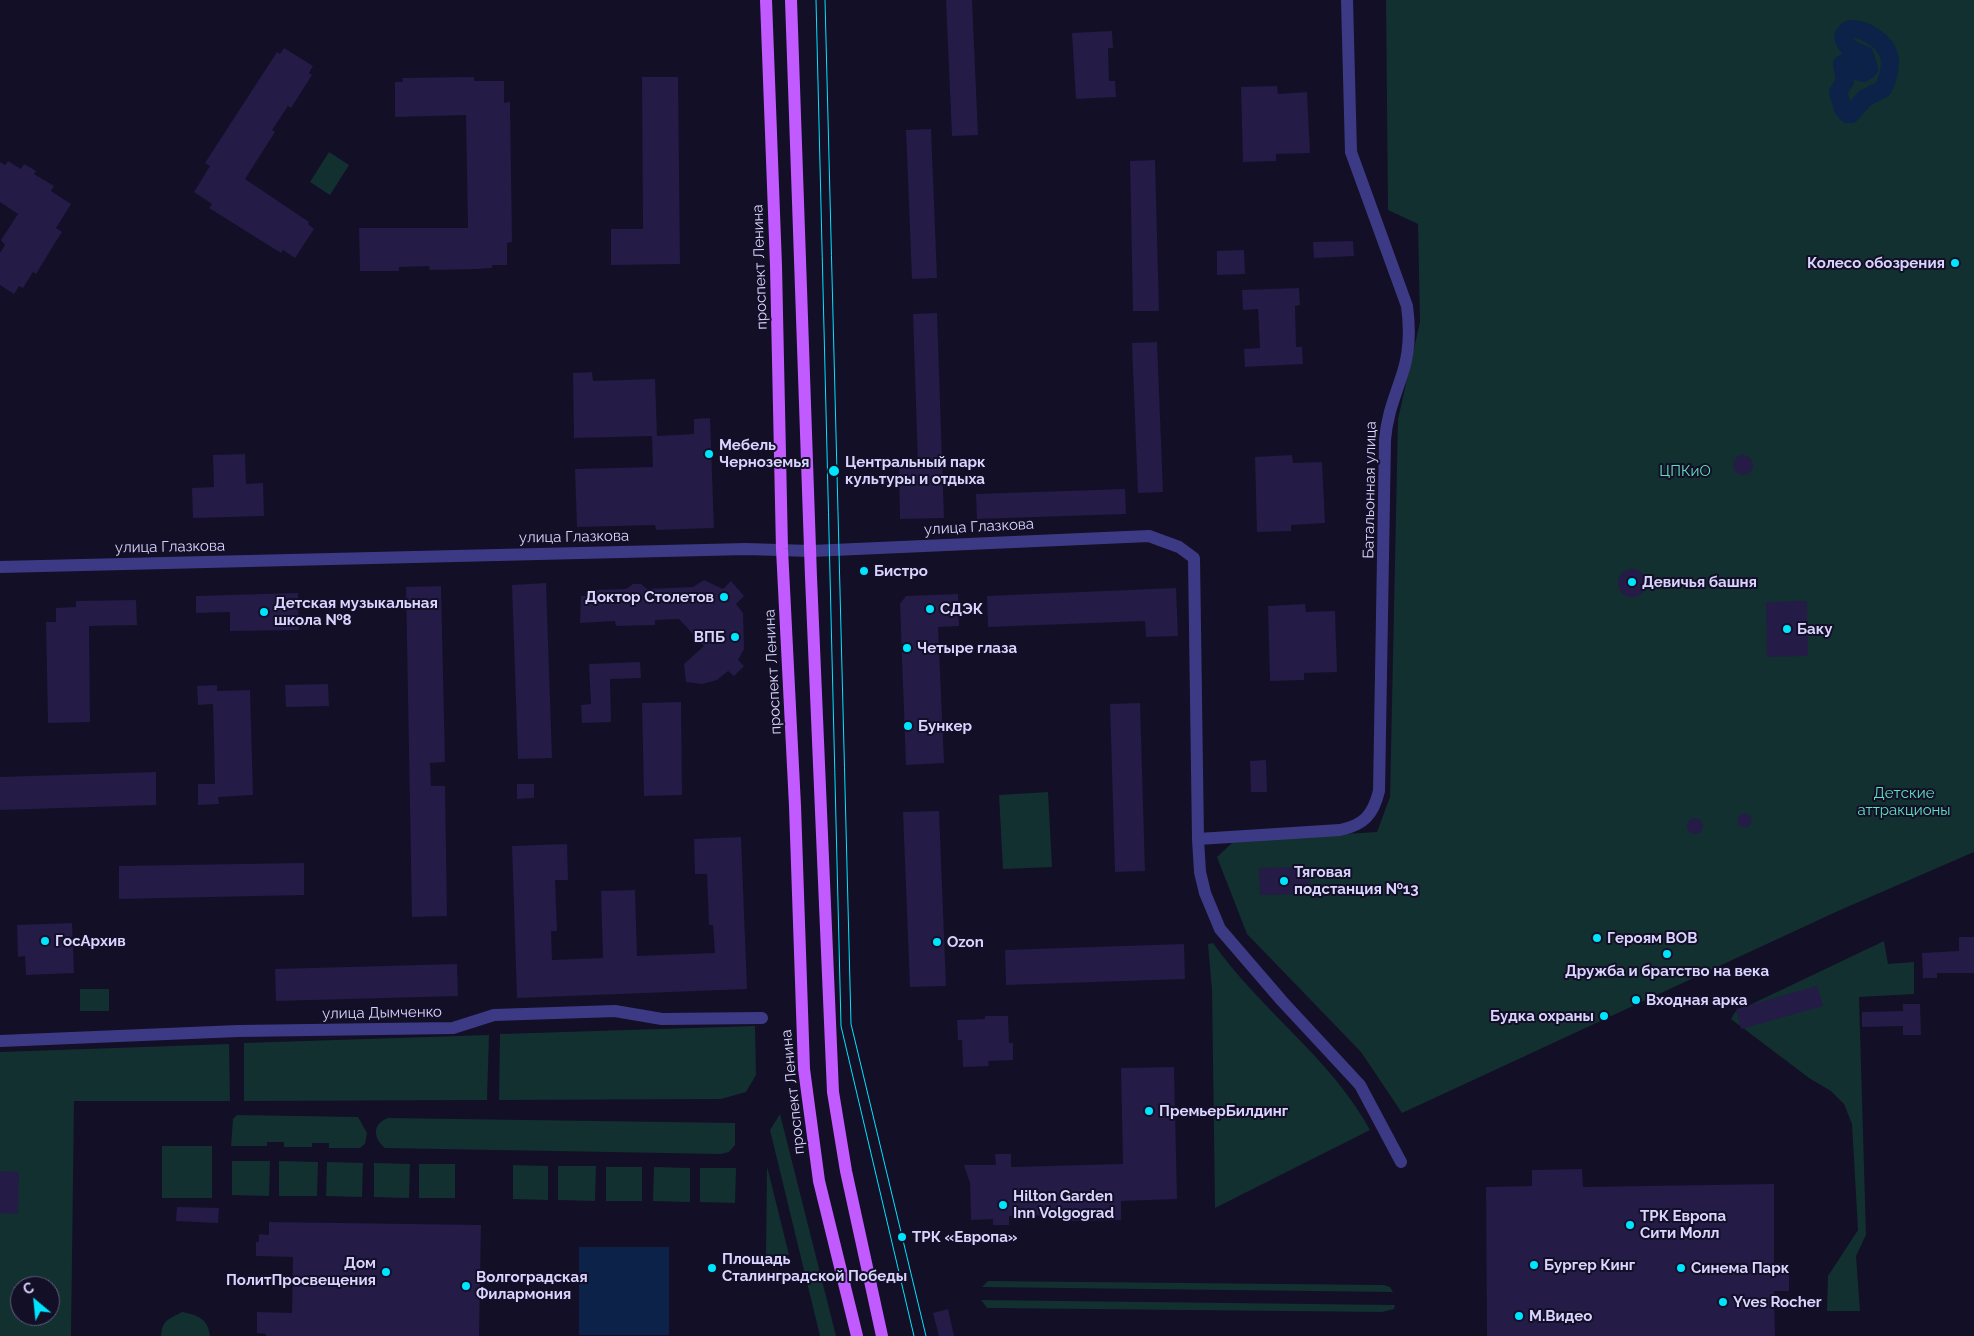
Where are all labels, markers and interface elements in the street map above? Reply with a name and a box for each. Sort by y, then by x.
street label: проспект Ленина [749,204,771,330]
place label: Колесо обозрения [1807,254,1945,272]
marker: Колесо обозрения [1949,257,1961,269]
street label: Батальонная улица [1360,421,1380,559]
place label: Мебель Черноземья [719,436,810,471]
marker: Мебель Черноземья [703,448,715,460]
place label: Центральный парк культуры и отдыха [845,453,986,488]
park label: ЦПКиО [1659,462,1711,480]
marker: Центральный парк культуры и отдыха [827,464,841,478]
street label: улица Глазкова [924,515,1034,539]
street label: улица Глазкова [519,527,629,547]
street label: улица Глазкова [115,537,225,557]
place label: Бистро [874,562,928,580]
marker: Бистро [858,565,870,577]
place label: Девичья башня [1642,573,1757,591]
marker: Девичья башня [1626,576,1638,588]
place label: Доктор Столетов [585,588,714,606]
marker: Доктор Столетов [718,591,730,603]
place label: Детская музыкальная школа №8 [274,594,438,629]
place label: СДЭК [940,600,983,618]
marker: СДЭК [924,603,936,615]
marker: Детская музыкальная школа №8 [258,606,270,618]
street label: проспект Ленина [761,609,785,735]
place label: Баку [1797,620,1832,638]
marker: Баку [1781,623,1793,635]
place label: ВПБ [694,628,725,646]
marker: ВПБ [729,631,741,643]
place label: Четыре глаза [917,639,1017,657]
marker: Четыре глаза [901,642,913,654]
place label: Бункер [918,717,972,735]
marker: Бункер [902,720,914,732]
park label: Детские аттракционы [1857,784,1951,819]
place label: Тяговая подстанция №13 [1294,863,1419,898]
marker: Тяговая подстанция №13 [1278,875,1290,887]
place label: Героям ВОВ [1607,929,1697,947]
place label: ГосАрхив [55,932,126,950]
marker: Героям ВОВ [1591,932,1603,944]
place label: Ozon [947,933,984,951]
marker: ГосАрхив [39,935,51,947]
marker: Ozon [931,936,943,948]
marker: Дружба и братство на века [1661,948,1673,960]
place label: Дружба и братство на века [1565,962,1769,980]
place label: Входная арка [1646,991,1747,1009]
marker: Входная арка [1630,994,1642,1006]
street label: улица Дымченко [322,1003,442,1023]
place label: Будка охраны [1490,1007,1594,1025]
marker: Будка охраны [1598,1010,1610,1022]
street label: проспект Ленина [777,1029,809,1155]
place label: ПремьерБилдинг [1159,1102,1288,1120]
marker: ПремьерБилдинг [1143,1105,1155,1117]
place label: Hilton Garden Inn Volgograd [1013,1187,1114,1222]
marker: Hilton Garden Inn Volgograd [997,1199,1009,1211]
place label: ТРК Европа Сити Молл [1640,1207,1726,1242]
marker: ТРК Европа Сити Молл [1624,1219,1636,1231]
place label: ТРК «Европа» [912,1228,1018,1246]
marker: ТРК «Европа» [896,1231,908,1243]
place label: Площадь Сталинградской Победы [722,1250,907,1285]
place label: Дом ПолитПросвещения [226,1254,376,1289]
place label: Бургер Кинг [1544,1256,1635,1274]
marker: Бургер Кинг [1528,1259,1540,1271]
place label: Синема Парк [1691,1259,1789,1277]
marker: Площадь Сталинградской Победы [706,1262,718,1274]
marker: Синема Парк [1675,1262,1687,1274]
marker: Дом ПолитПросвещения [380,1266,392,1278]
place label: Волгоградская Филармония [476,1268,588,1303]
north arrow [10,1276,60,1326]
text: С [20,1279,36,1298]
marker: Волгоградская Филармония [460,1280,472,1292]
place label: Yves Rocher [1733,1293,1821,1311]
marker: Yves Rocher [1717,1296,1729,1308]
place label: М.Видео [1529,1307,1592,1325]
marker: М.Видео [1513,1310,1525,1322]

